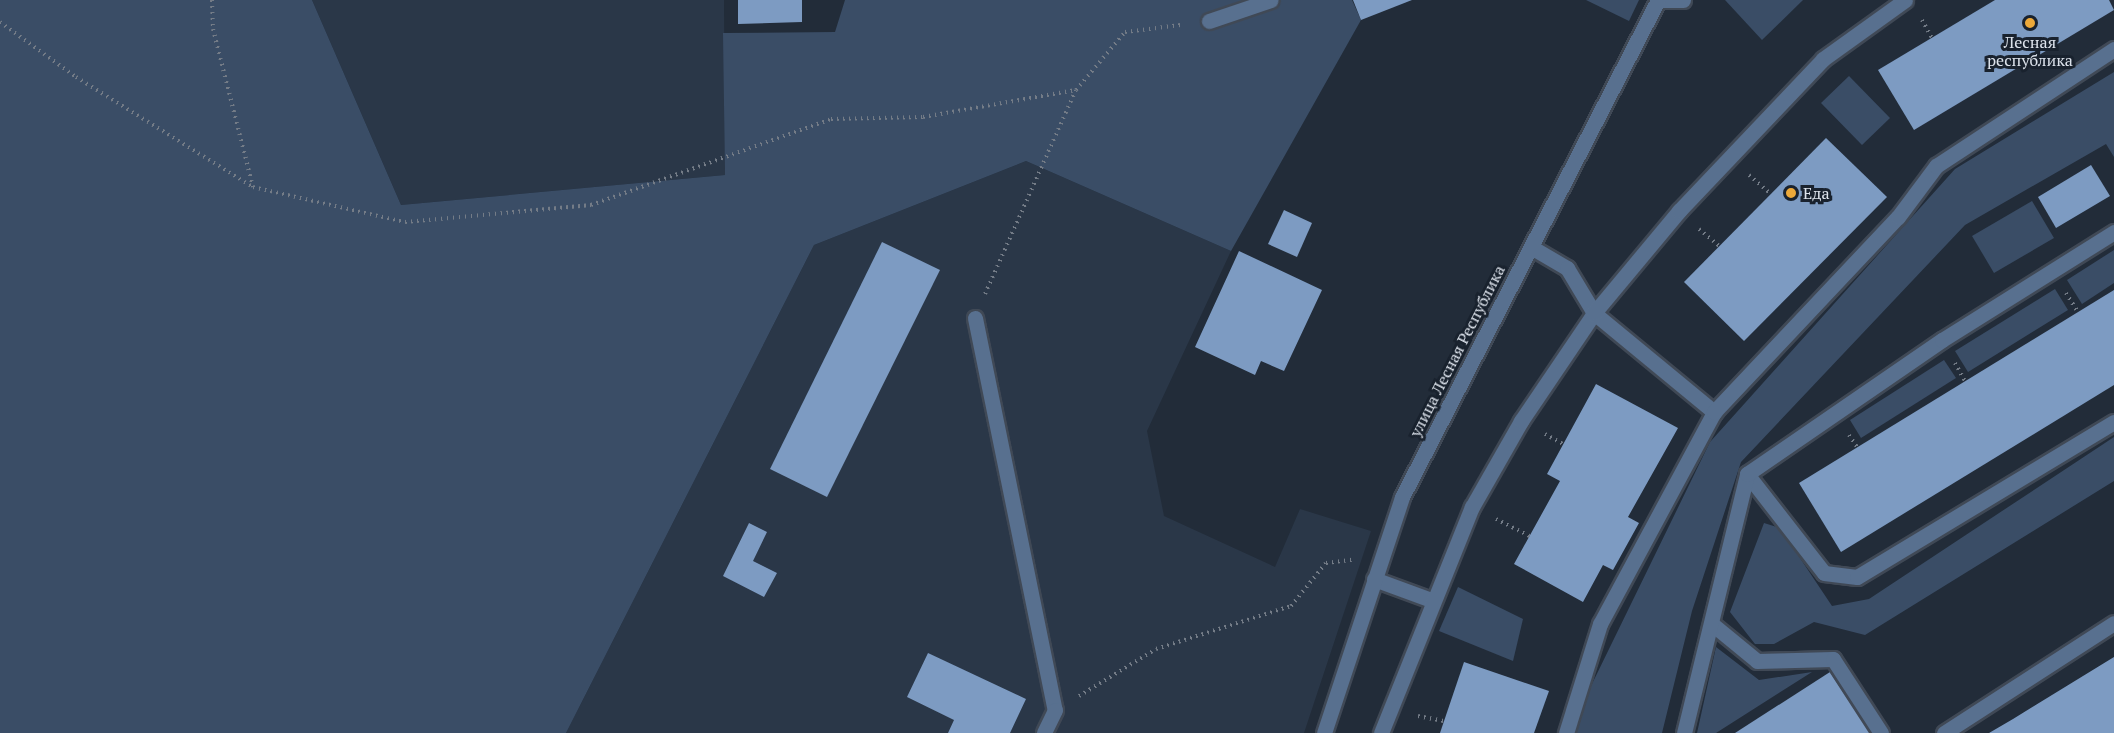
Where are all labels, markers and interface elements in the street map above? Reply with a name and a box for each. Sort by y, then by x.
marker: Лесная республика [2023,16,2037,30]
place label: Лесная республика [1987,32,2073,70]
place label: Еда [1803,183,1830,203]
marker: Еда [1784,186,1798,200]
street label: улица Лесная Республика [1405,262,1509,440]

